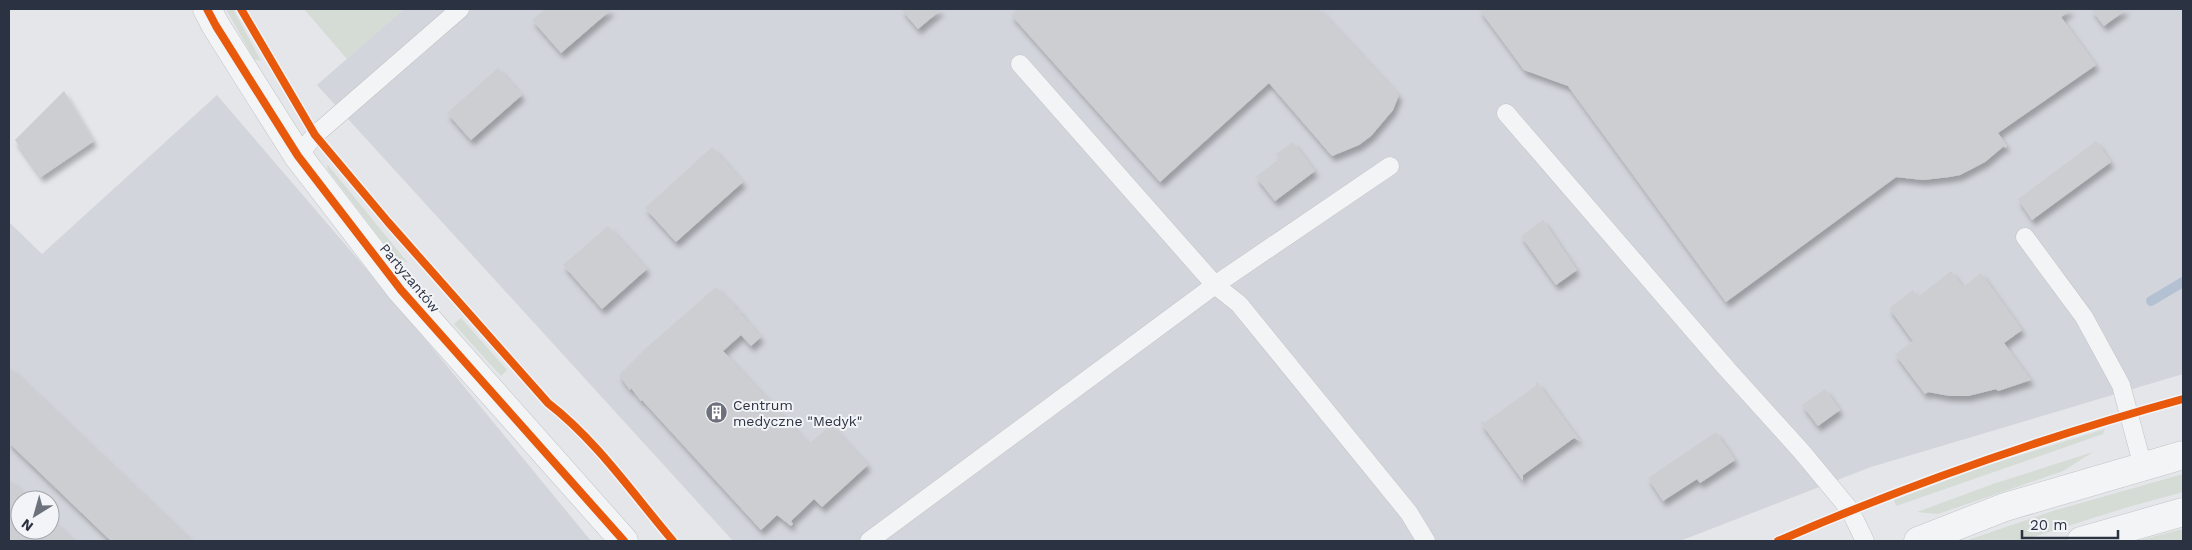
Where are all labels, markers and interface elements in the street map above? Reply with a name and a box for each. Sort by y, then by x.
street label: Partyzantów [377,240,443,316]
place label: Centrum medyczne "Medyk" [733,397,862,429]
building icon: Centrum medyczne "Medyk" [705,401,729,425]
north arrow [10,490,60,540]
scale bar [2022,508,2118,540]
text: N [18,516,36,535]
text: 20 m [2030,516,2068,534]

